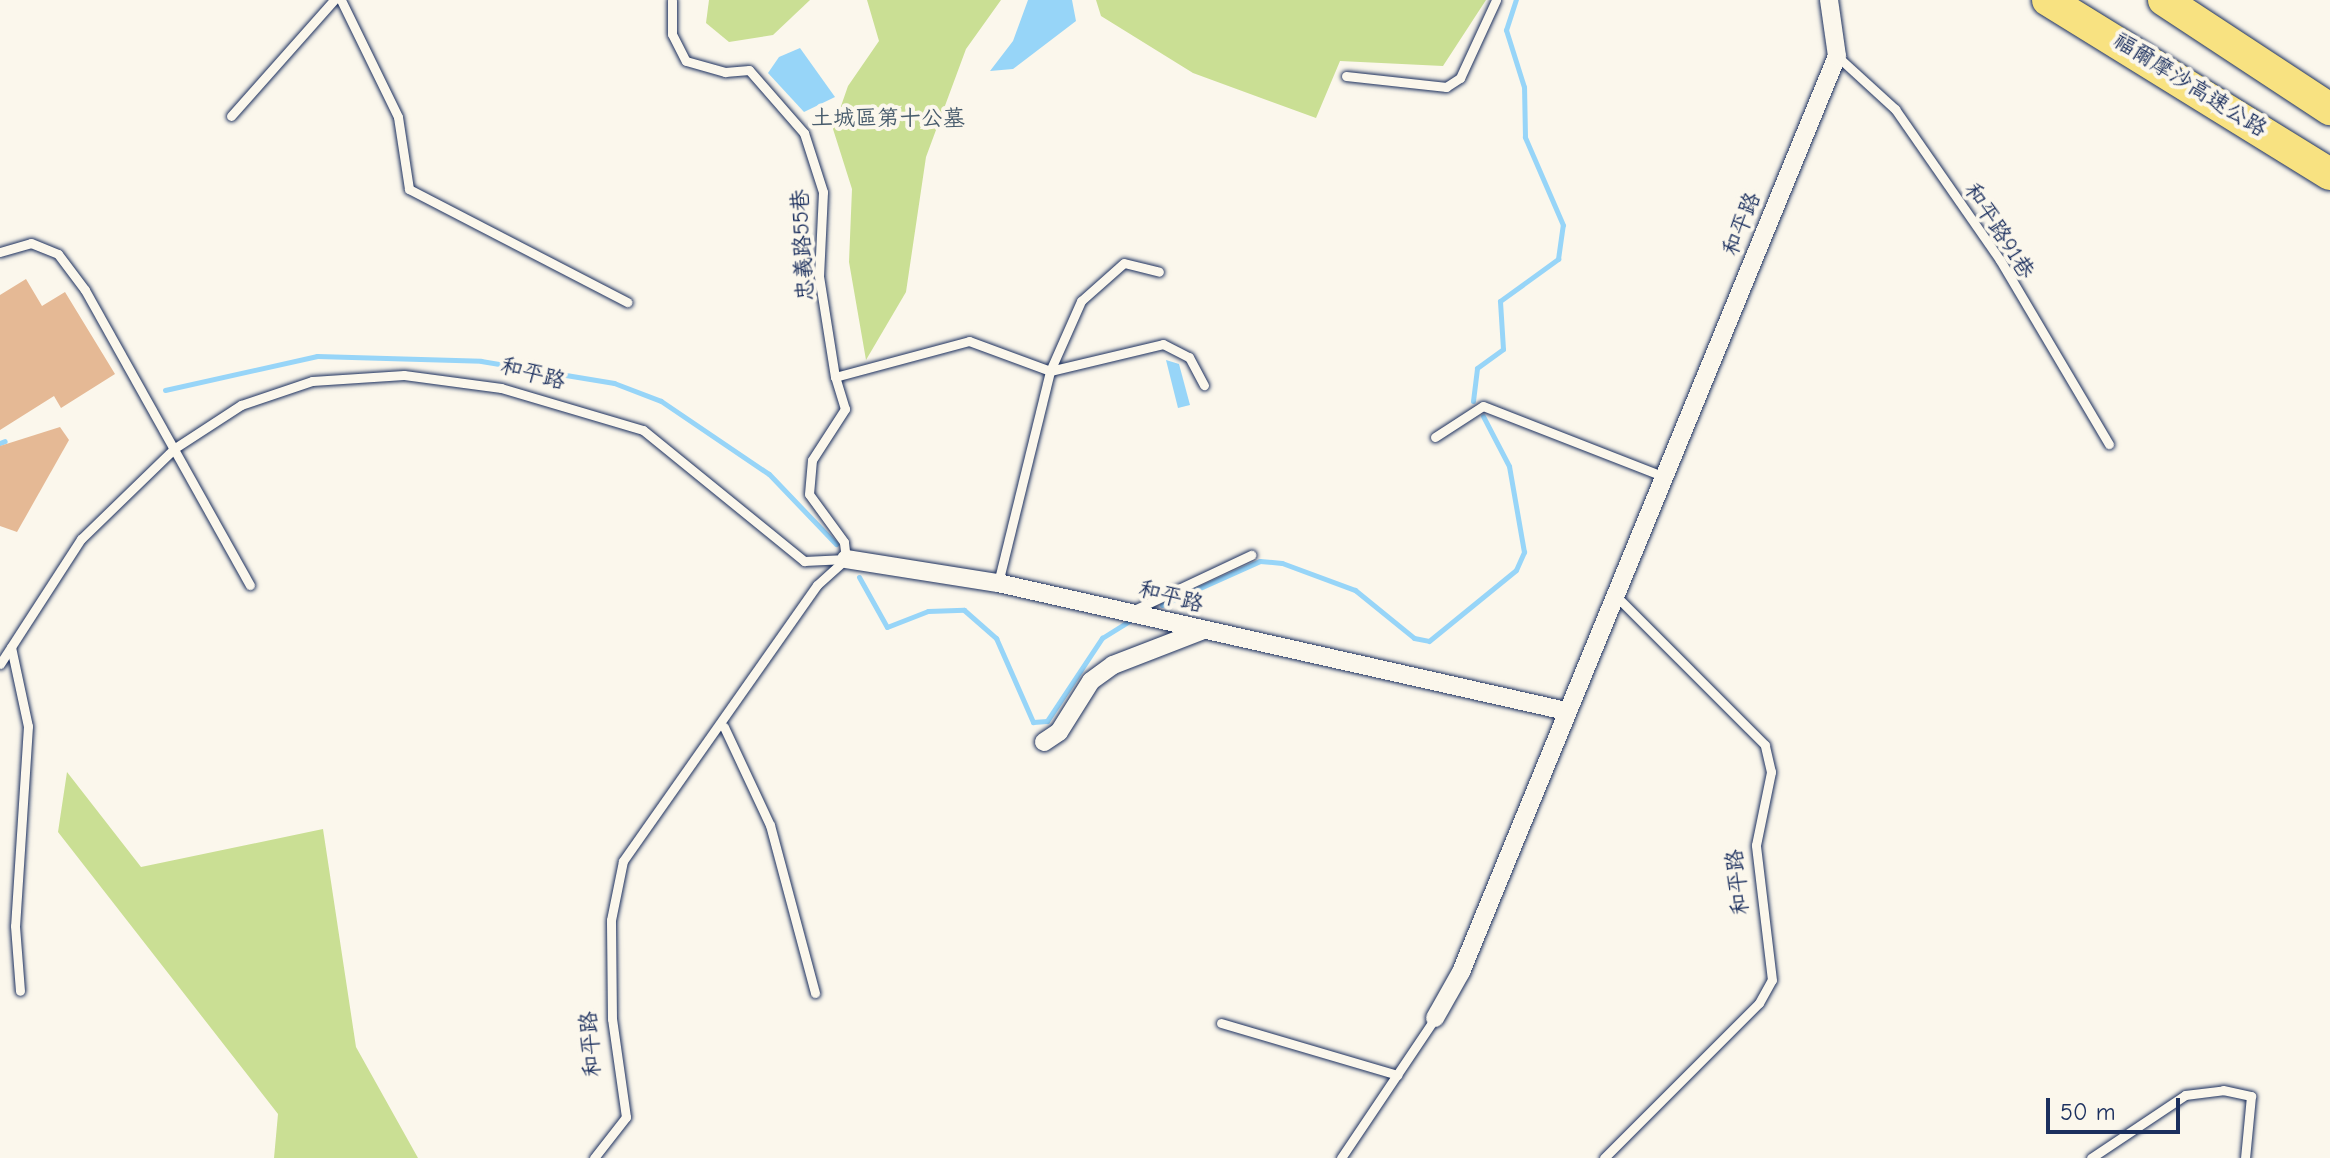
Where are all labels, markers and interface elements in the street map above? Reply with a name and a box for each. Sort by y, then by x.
street label: 福爾摩沙高速公路 [2108,27,2272,143]
park label: 土城區第十公墓 [811,106,965,132]
street label: 和平路91巷 [1958,178,2040,284]
street label: 忠義路55巷 [787,188,819,302]
street label: 和平路 [1717,188,1767,260]
street label: 和平路 [498,353,568,395]
street label: 和平路 [1136,576,1206,618]
street label: 和平路 [1721,848,1755,916]
street label: 和平路 [576,1010,606,1078]
scale bar [2050,1082,2184,1132]
text: 50 m [2060,1098,2116,1126]

